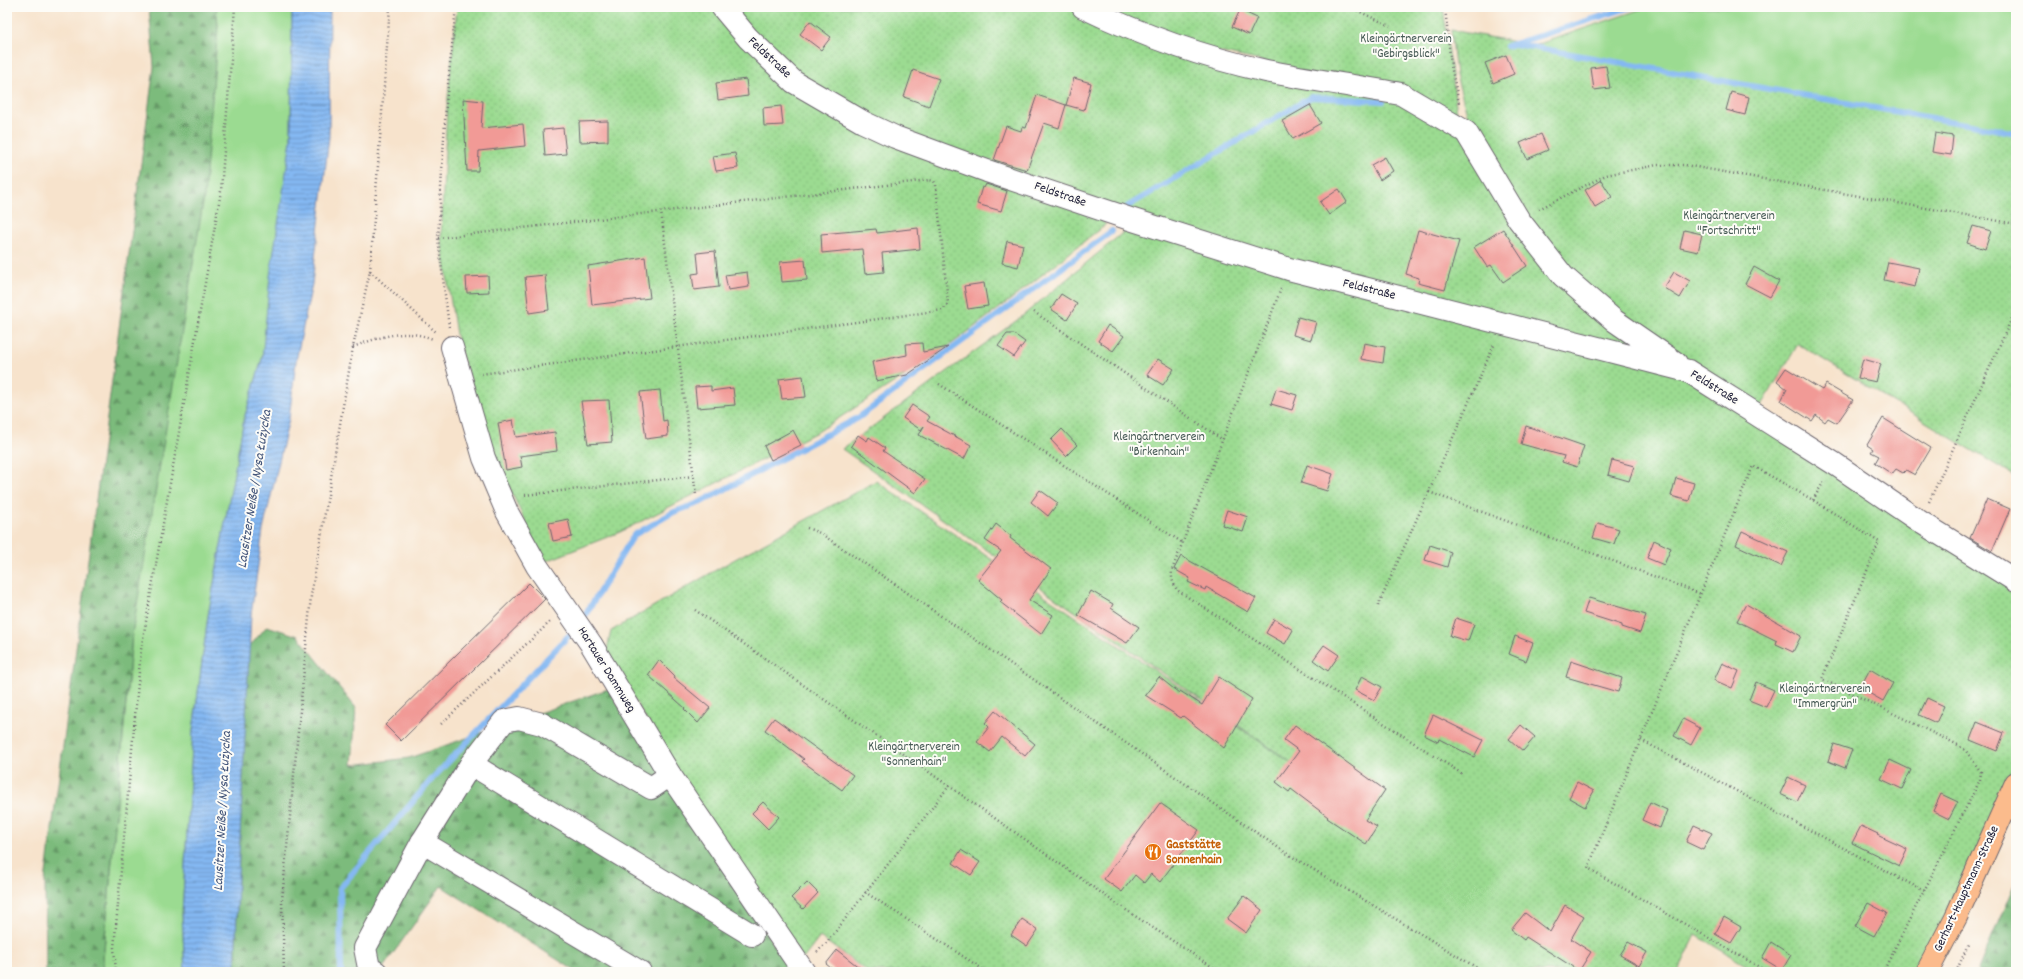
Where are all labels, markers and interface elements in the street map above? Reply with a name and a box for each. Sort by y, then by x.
park label: Kleingärtnerverein "Gebirgsblick" [1360,30,1452,64]
street label: Feldstraße [743,33,795,83]
street label: Feldstraße [1031,177,1089,213]
park label: Kleingärtnerverein "Fortschritt" [1683,207,1775,241]
street label: Feldstraße [1341,274,1398,306]
street label: Feldstraße [1686,366,1742,410]
water label: Lausitzer Neiße / Nysa Łużycka [233,407,278,569]
park label: Kleingärtnerverein "Birkenhain" [1113,428,1205,462]
street label: Hartauer Dammweg [572,623,640,717]
park label: Kleingärtnerverein "Immergrün" [1779,680,1871,714]
water label: Lausitzer Neiße / Nysa Łużycka [209,729,237,891]
park label: Kleingärtnerverein "Sonnenhain" [868,738,960,772]
street label: Gerhart-Hauptmann-Straße [1929,823,2005,955]
place label: Gaststätte Sonnenhain [1166,836,1222,870]
restaurant icon: Gaststätte Sonnenhain [1143,842,1163,862]

